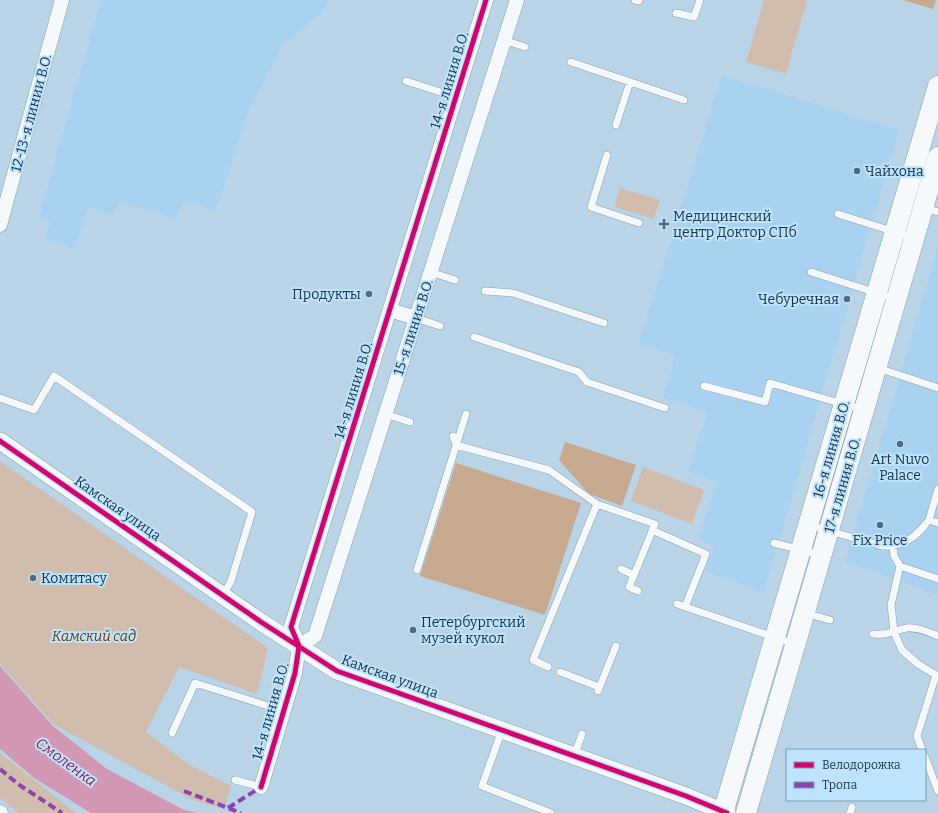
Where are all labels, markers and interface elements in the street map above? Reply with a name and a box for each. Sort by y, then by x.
street label: 14-я линия В.О. [427,29,472,131]
street label: 12-13-я линии В.О. [8,52,55,174]
place label: Чайхона [865,163,924,180]
marker: Чайхона [852,166,862,176]
place label: Медицинский центр Доктор СПб [673,208,797,241]
marker: Медицинский центр Доктор СПб [658,218,670,230]
street label: 15-я линия В.О. [390,277,437,377]
place label: Продукты [292,286,361,303]
marker: Продукты [364,289,374,299]
place label: Чебуречная [758,291,839,308]
marker: Чебуречная [842,294,852,304]
street label: 14-я линия В.О. [331,339,376,441]
street label: 16-я линия В.О. [809,398,854,500]
street label: 17-я линия В.О. [821,435,864,535]
marker: Art Nuvo Palace [895,439,905,449]
place label: Art Nuvo Palace [871,451,929,484]
street label: Камская улица [71,472,165,545]
marker: Fix Price [875,520,885,530]
place label: Fix Price [852,532,908,549]
place label: Комитасу [41,570,107,587]
marker: Комитасу [28,573,38,583]
place label: Петербургский музей кукол [421,614,526,647]
marker: Петербургский музей кукол [408,625,418,635]
park label: Камский сад [52,628,136,645]
street label: Камская улица [339,651,441,702]
street label: 14-я линия В.О. [248,660,293,762]
water label: Смоленка [32,734,100,790]
legend [786,749,926,801]
text: Велодорожка [822,758,901,772]
text: Тропа [822,778,858,792]

